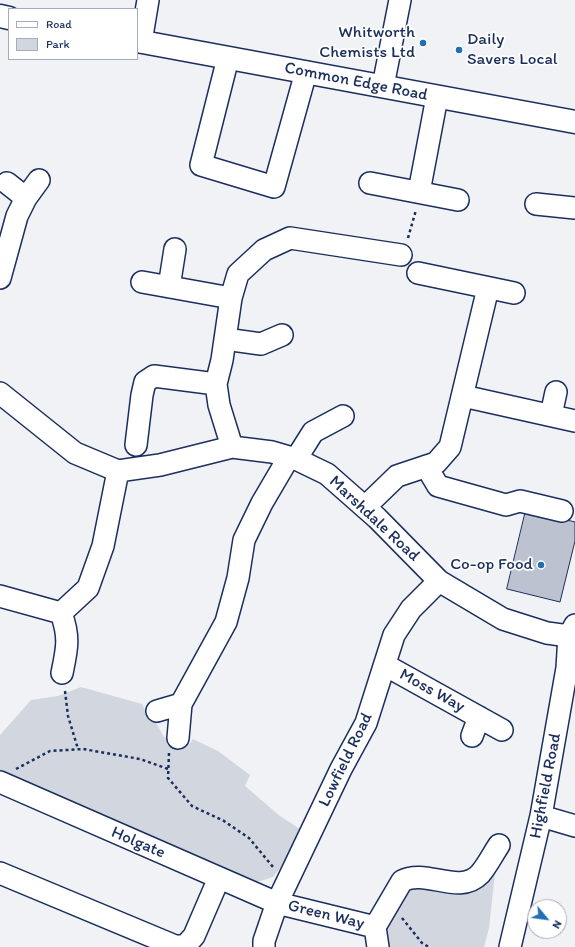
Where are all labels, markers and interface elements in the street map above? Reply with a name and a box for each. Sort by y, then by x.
legend [8,8,138,60]
text: Road [46,17,72,31]
place label: Whitworth Chemists Ltd [319,23,415,63]
place label: Daily Savers Local [467,30,558,70]
text: Park [46,37,70,51]
marker: Whitworth Chemists Ltd [418,38,428,48]
marker: Daily Savers Local [454,45,464,55]
street label: Common Edge Road [283,58,429,106]
street label: Marshdale Road [324,472,424,566]
place label: Co-op Food [450,555,533,575]
marker: Co-op Food [536,560,546,570]
street label: Moss Way [396,665,468,717]
street label: Lowfield Road [314,710,378,810]
street label: Highfield Road [526,732,566,840]
street label: Holgate [108,823,168,863]
street label: Green Way [286,896,366,934]
north arrow [527,899,567,939]
text: N [550,918,565,931]

